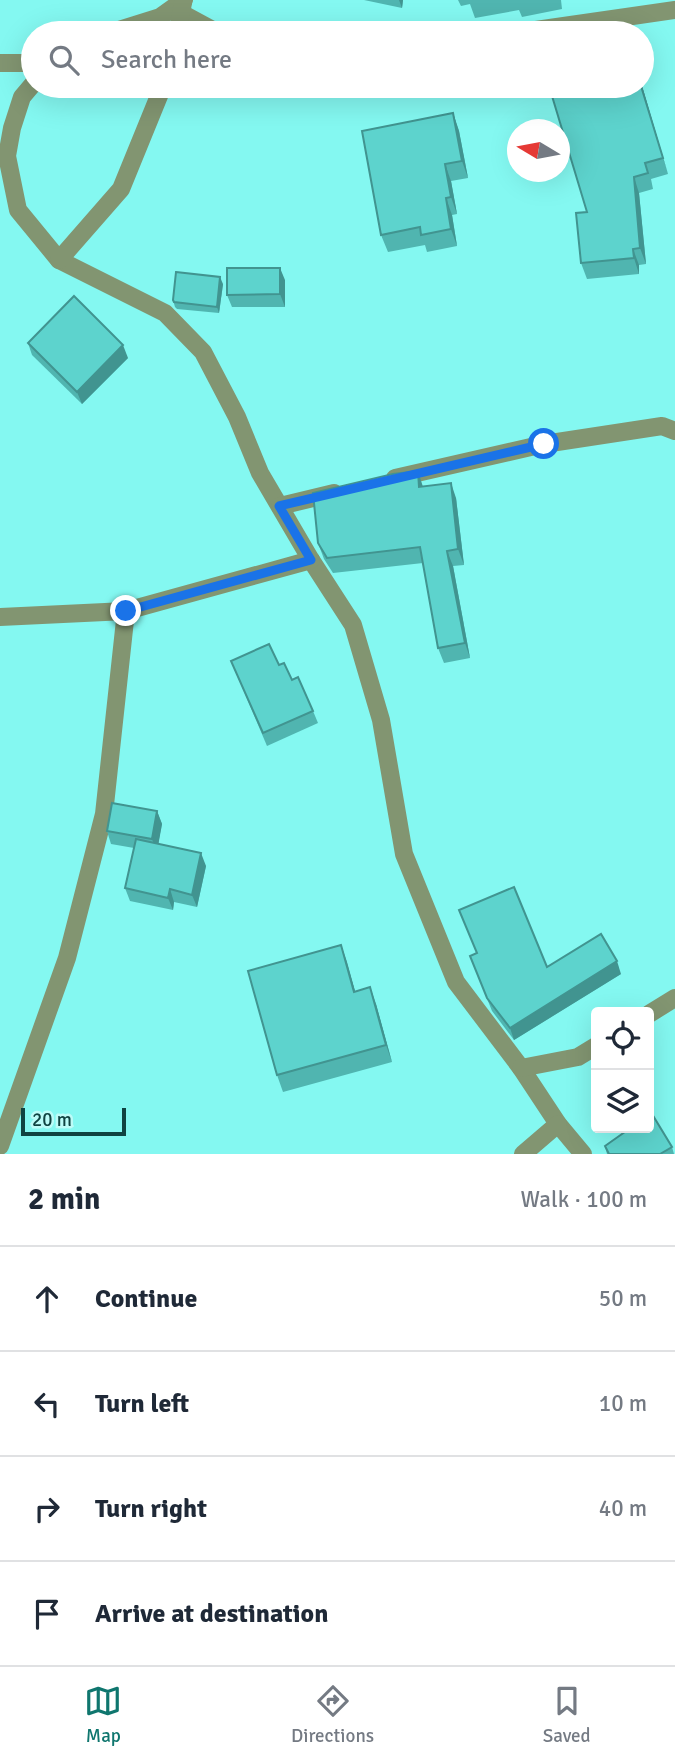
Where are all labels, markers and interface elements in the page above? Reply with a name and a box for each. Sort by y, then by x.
search box [21,21,654,98]
icon: search [45,41,83,79]
text: Search here [101,44,232,76]
north arrow [507,119,570,182]
route start [528,428,559,459]
route end [110,595,141,626]
map controls [591,1007,654,1133]
button: locate [591,1007,654,1070]
button: layers [591,1070,654,1133]
scale bar [21,1105,126,1137]
text: 20 m [32,1108,72,1132]
text: 2 min [28,1181,100,1218]
text: Walk · 100 m [521,1185,647,1214]
icon: ahead [28,1280,66,1318]
text: Continue [95,1283,197,1315]
text: 50 m [599,1284,647,1313]
icon: left [28,1385,66,1423]
text: Turn left [95,1388,189,1420]
text: 10 m [599,1389,647,1418]
icon: right [28,1490,66,1528]
text: Turn right [95,1493,207,1525]
text: 40 m [599,1494,647,1523]
icon: arrive [28,1595,66,1633]
text: Arrive at destination [95,1598,328,1630]
tab: Map [84,1682,122,1748]
tab: Directions [291,1682,374,1748]
tab: Saved [543,1682,591,1748]

